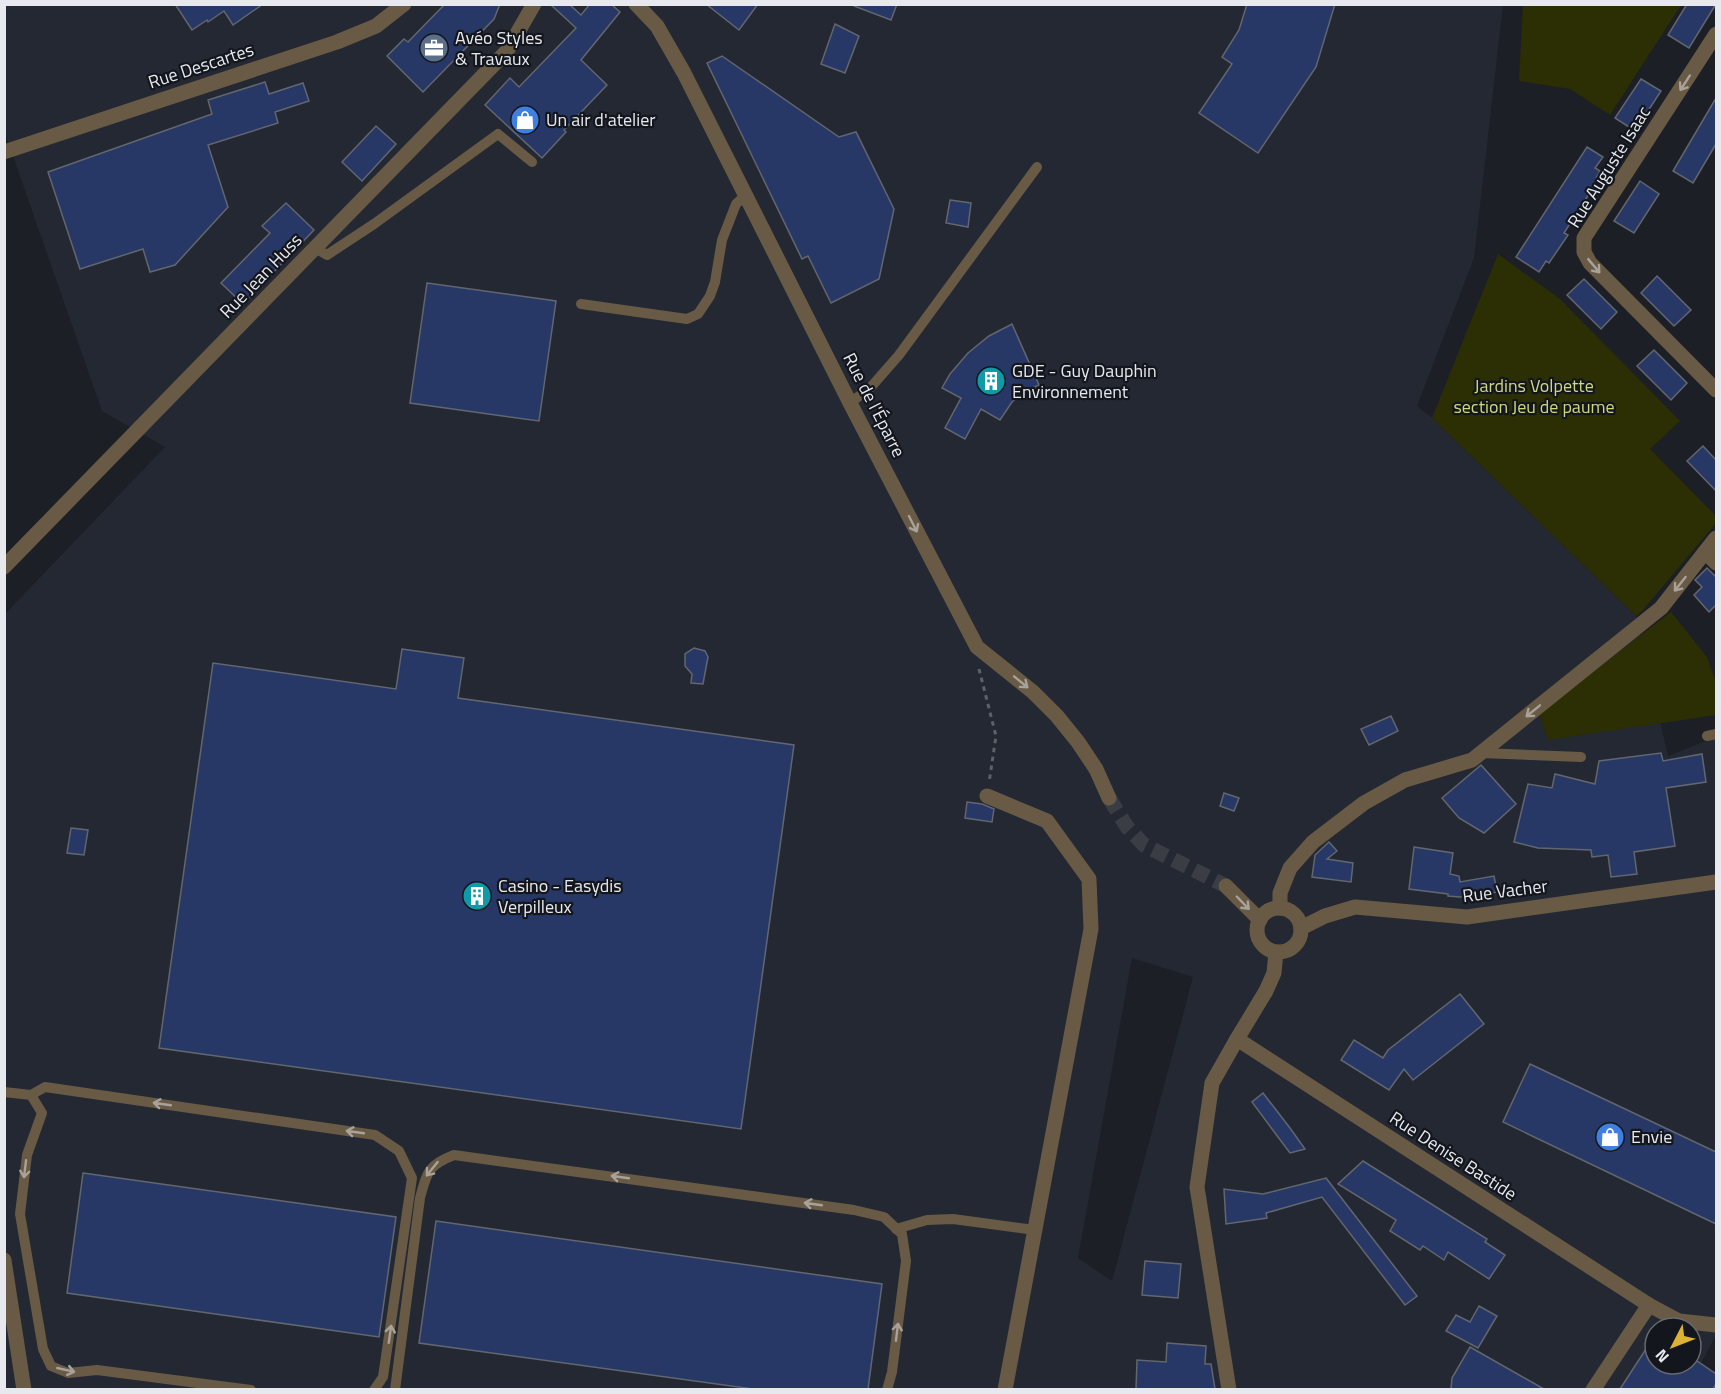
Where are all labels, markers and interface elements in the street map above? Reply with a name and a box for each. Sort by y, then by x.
place label: Avéo Styles & Travaux [455,24,543,72]
office icon: Avéo Styles & Travaux [418,32,450,64]
street label: Rue Descartes [145,36,257,95]
one-way arrow [1678,74,1690,91]
street label: Rue Auguste Isaac [1560,100,1657,233]
shop icon: Un air d'atelier [509,104,541,136]
place label: Un air d'atelier [546,106,655,133]
street label: Rue Jean Huss [213,227,308,324]
one-way arrow [1587,258,1601,273]
street label: Rue de l'Éparre [837,348,912,462]
place label: GDE - Guy Dauphin Environnement [1012,357,1157,405]
building icon: GDE - Guy Dauphin Environnement [975,365,1007,397]
park label: Jardins Volpette section Jeu de paume [1453,372,1615,420]
one-way arrow [908,515,920,533]
one-way arrow [1674,575,1687,591]
one-way arrow [1013,676,1029,689]
one-way arrow [1526,704,1542,717]
place label: Casino - Easydis Verpilleux [498,872,622,920]
street label: Rue Vacher [1461,872,1549,909]
building icon: Casino - Easydis Verpilleux [461,880,493,912]
one-way arrow [1236,896,1250,911]
one-way arrow [153,1099,173,1110]
street label: Rue Denise Bastide [1384,1104,1522,1207]
shop icon: Envie [1594,1121,1626,1153]
place label: Envie [1631,1123,1672,1150]
one-way arrow [346,1126,366,1137]
one-way arrow [19,1159,30,1179]
one-way arrow [425,1161,438,1177]
one-way arrow [611,1172,631,1183]
one-way arrow [804,1199,824,1210]
north arrow [1643,1316,1703,1376]
one-way arrow [892,1322,903,1342]
one-way arrow [384,1325,395,1345]
text: N [1649,1344,1674,1368]
one-way arrow [55,1365,75,1376]

